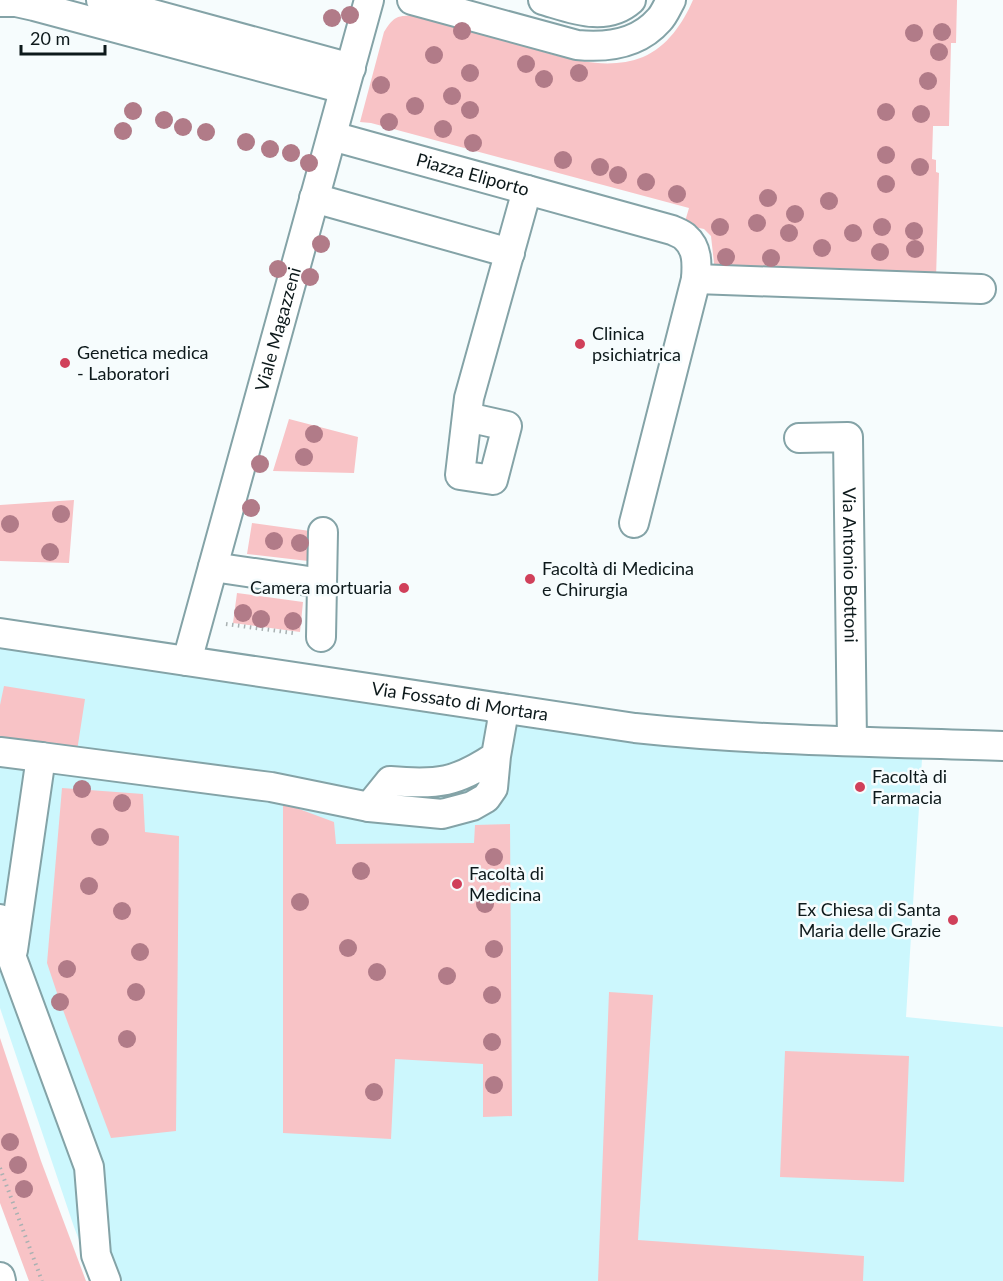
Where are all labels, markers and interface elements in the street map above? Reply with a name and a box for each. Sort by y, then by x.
scale bar [21,18,105,56]
text: 20 m [30,27,70,49]
street label: Piazza Eliporto [414,148,532,200]
street label: Viale Magazzeni [250,265,305,393]
place label: Clinica psichiatrica [592,322,681,365]
marker: Clinica psichiatrica [573,337,587,351]
place label: Genetica medica - Laboratori [77,341,209,384]
marker: Genetica medica - Laboratori [58,356,72,370]
street label: Via Antonio Bottoni [839,487,863,643]
place label: Facoltà di Medicina e Chirurgia [542,557,694,600]
marker: Facoltà di Medicina e Chirurgia [523,572,537,586]
place label: Camera mortuaria [250,576,392,598]
marker: Camera mortuaria [397,581,411,595]
street label: Via Fossato di Mortara [370,677,550,725]
place label: Facoltà di Farmacia [872,765,947,808]
marker: Facoltà di Farmacia [853,780,867,794]
place label: Facoltà di Medicina [469,862,544,905]
marker: Facoltà di Medicina [450,877,464,891]
place label: Ex Chiesa di Santa Maria delle Grazie [797,898,941,941]
marker: Ex Chiesa di Santa Maria delle Grazie [946,913,960,927]

